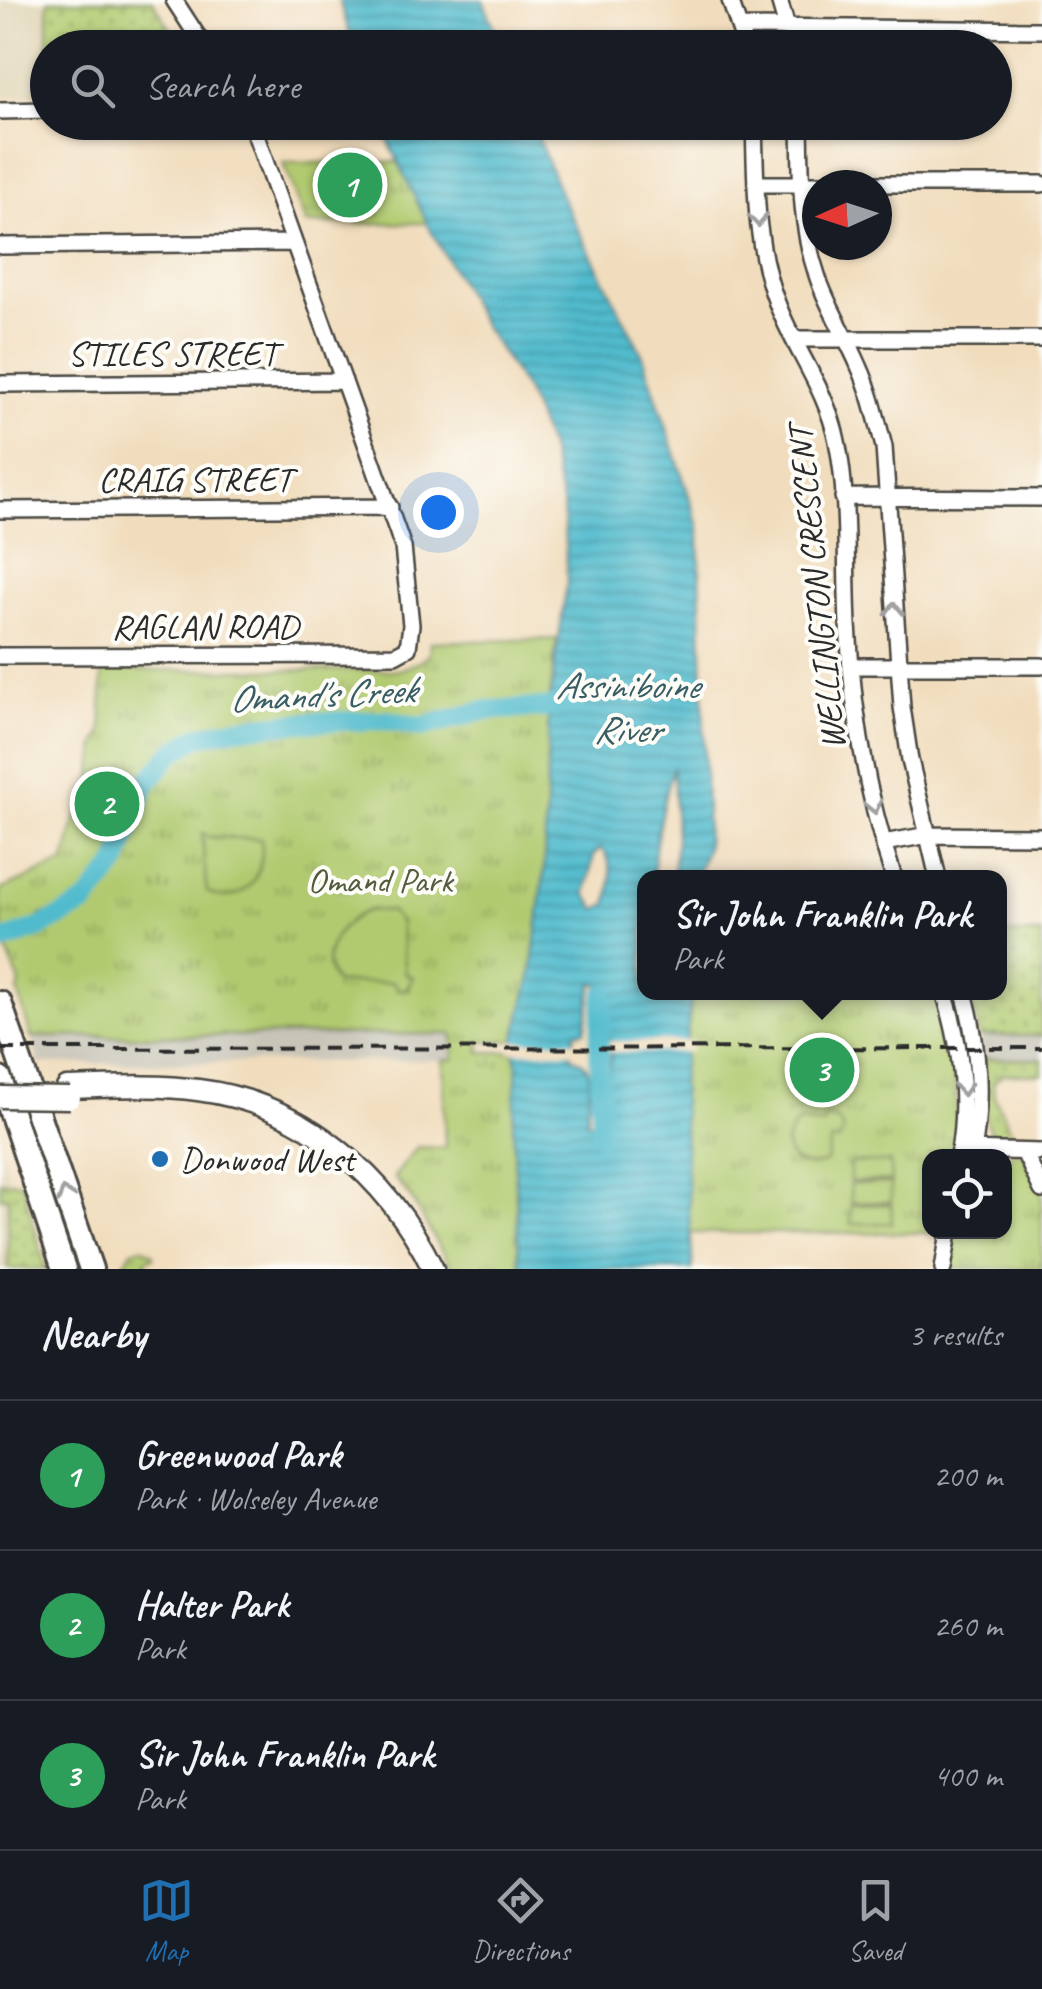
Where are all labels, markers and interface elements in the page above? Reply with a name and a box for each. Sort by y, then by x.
search box [30,30,1012,140]
icon: search [65,58,120,113]
text: Search here [145,62,300,109]
pin: 1 [318,148,382,222]
north arrow [802,170,892,260]
one-way arrow [746,212,768,228]
street label: STILES STREET [68,331,285,376]
street label: WELLINGTON CRESCENT [776,417,856,752]
street label: CRAIG STREET [98,457,299,502]
your location [413,487,464,538]
one-way arrow [884,601,905,617]
street label: RAGLAN ROAD [112,604,301,649]
water label: Assiniboine River [556,662,704,753]
water label: Omand's Creek [228,666,423,723]
pin: 2 [74,766,140,842]
one-way arrow [862,798,883,815]
park label: Omand Park [308,858,455,903]
popup [637,870,1007,1000]
text: Sir John Franklin Park [673,891,971,938]
text: Park [673,938,723,979]
pin: 3 [790,1032,854,1108]
one-way arrow [952,1082,973,1098]
place label: Donwood West [180,1137,358,1182]
marker: Donwood West [149,1148,171,1170]
map controls [922,1149,1012,1239]
button: locate [922,1149,1012,1239]
one-way arrow [56,1186,77,1203]
text: Nearby [40,1308,146,1361]
text: 3 results [908,1314,1002,1355]
text: Greenwood Park [135,1431,341,1478]
text: 1 [65,1455,80,1496]
text: 200 m [933,1455,1002,1496]
text: Park · Wolseley Avenue [135,1478,376,1519]
text: Halter Park [135,1581,289,1628]
text: 2 [65,1605,80,1646]
text: 260 m [933,1605,1002,1646]
text: Park [135,1628,186,1669]
text: Sir John Franklin Park [135,1731,434,1778]
text: 3 [65,1755,80,1796]
text: 400 m [933,1755,1002,1796]
text: Park [135,1778,186,1819]
tab: Map [139,1873,194,1968]
tab: Directions [472,1873,570,1968]
tab: Saved [848,1873,903,1968]

